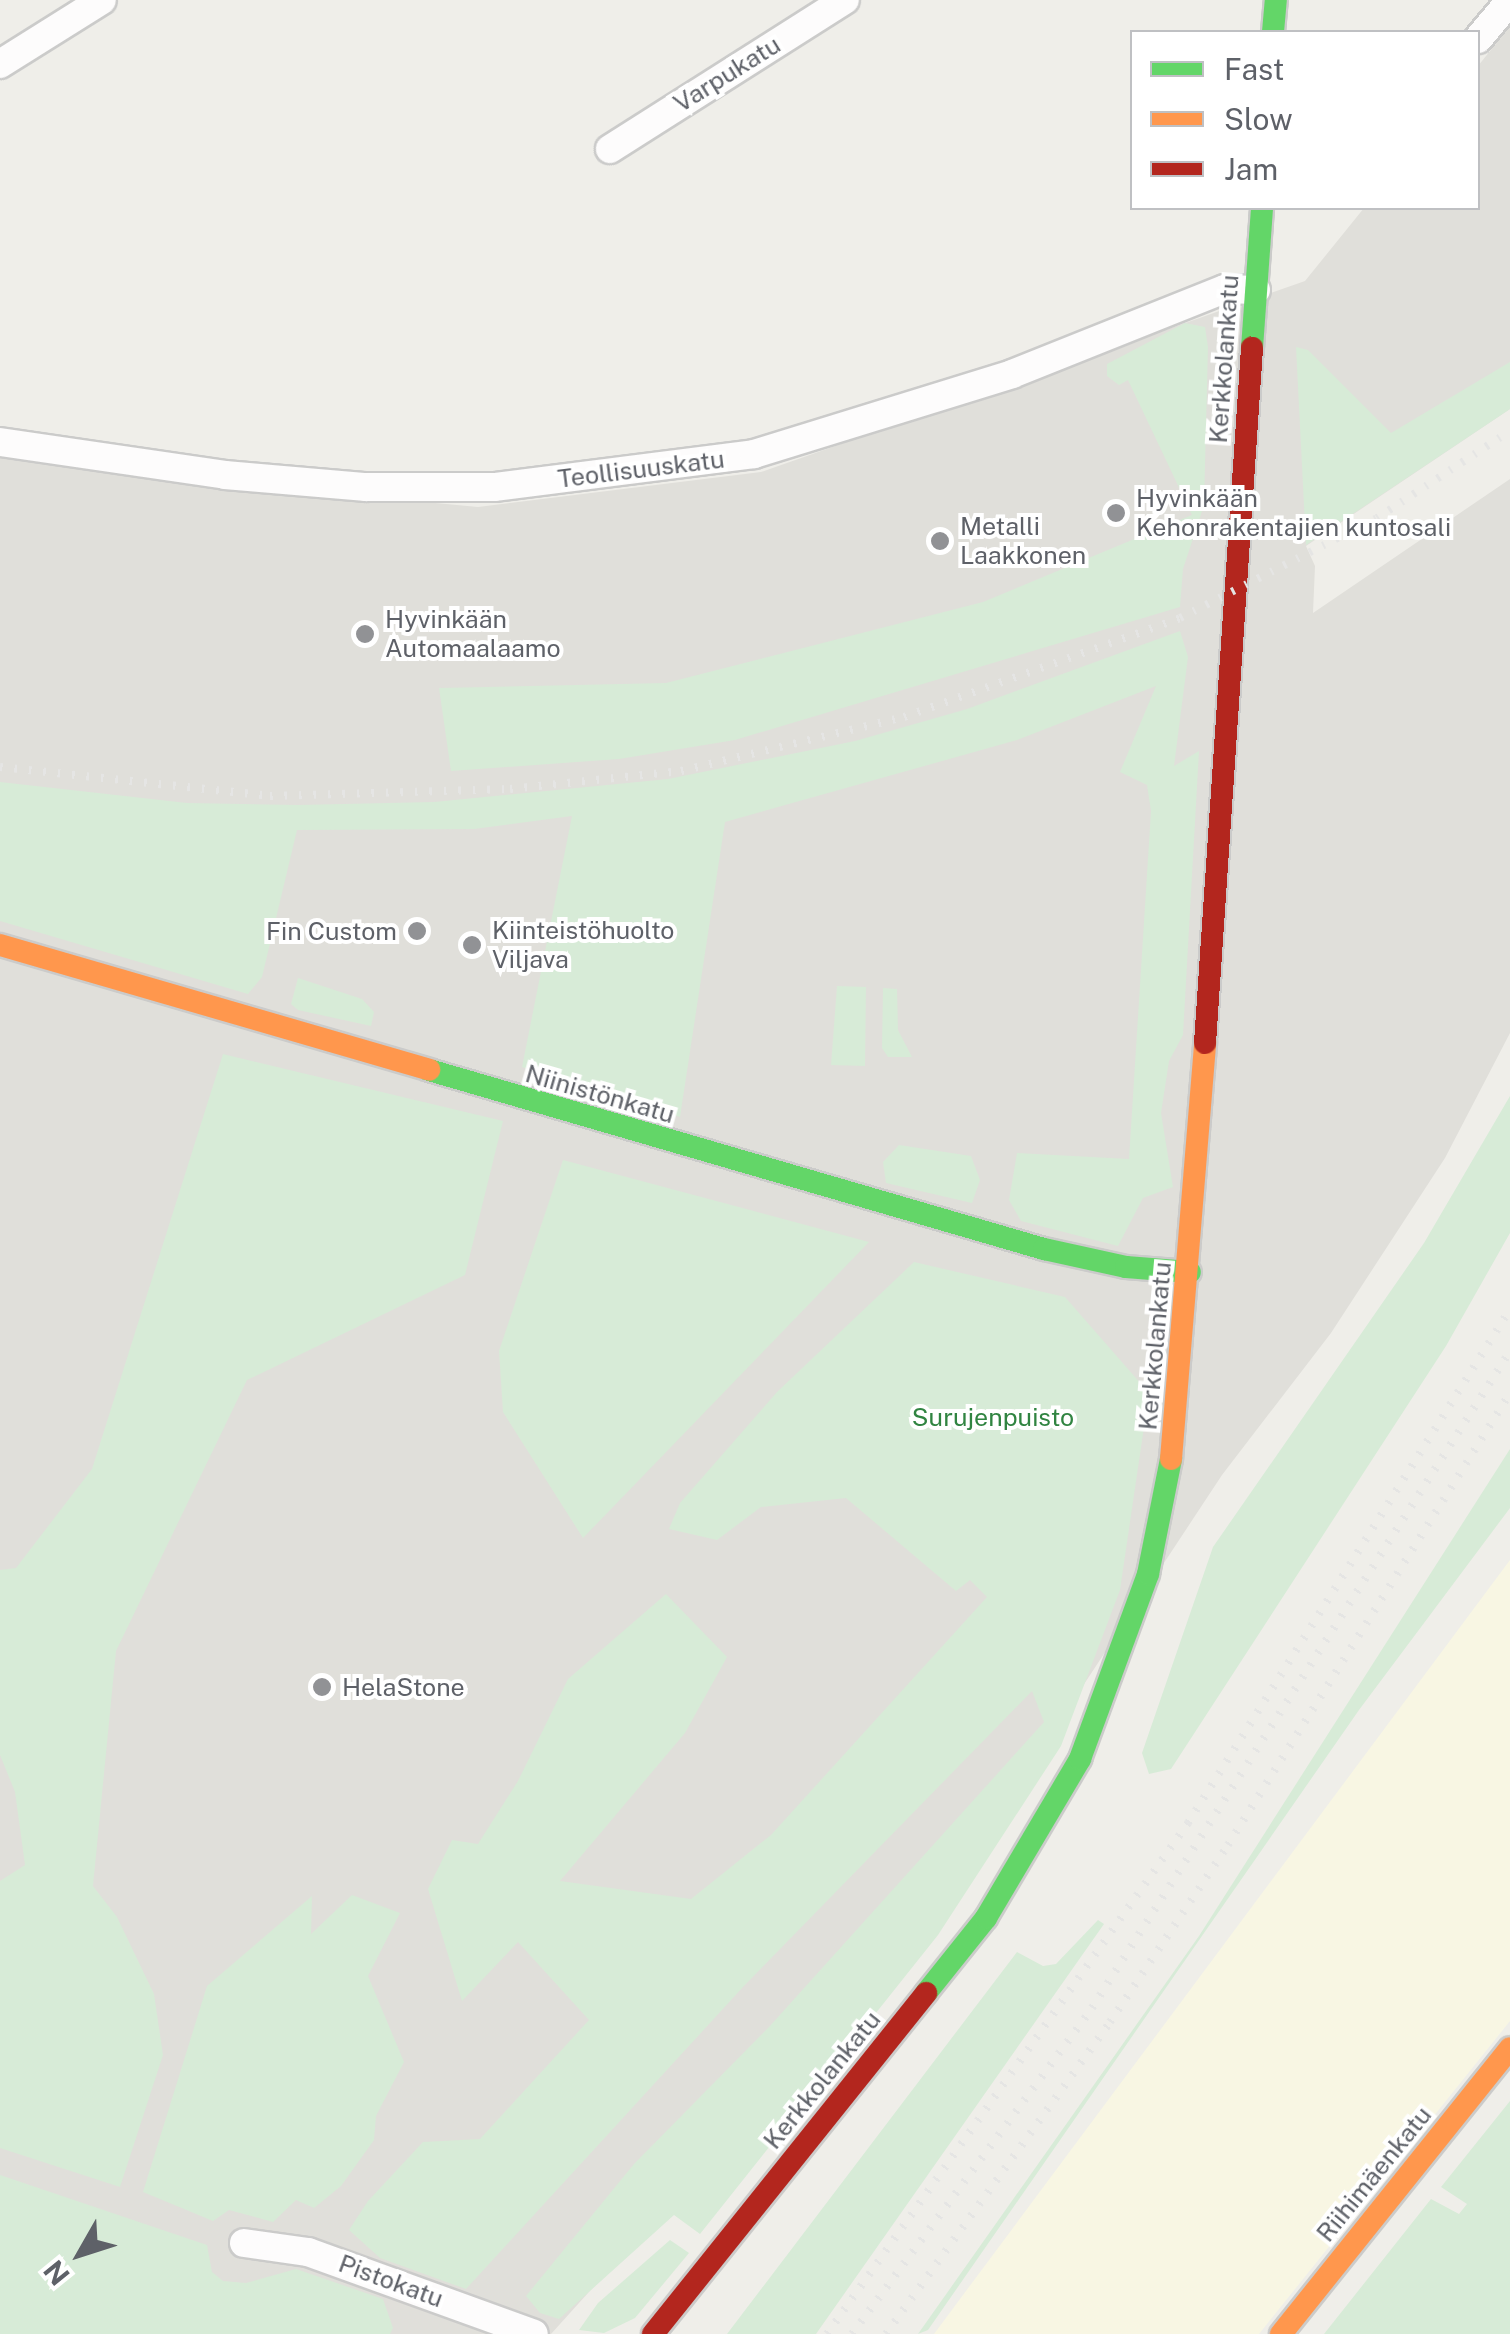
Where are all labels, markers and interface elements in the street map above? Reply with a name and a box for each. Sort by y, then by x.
street label: Varpukatu [668,29,786,119]
legend [1130,30,1480,210]
text: Fast [1224,51,1284,87]
text: Slow [1224,101,1293,137]
text: Jam [1224,151,1278,187]
street label: Kerkkolankatu [1203,274,1245,444]
street label: Teollisuuskatu [556,444,726,494]
place label: Hyvinkään Kehonrakentajien kuntosali [1136,484,1451,543]
marker: Hyvinkään Kehonrakentajien kuntosali [1105,502,1127,524]
place label: Metalli Laakkonen [960,512,1086,571]
marker: Metalli Laakkonen [929,530,951,552]
place label: Hyvinkään Automaalaamo [385,605,561,664]
marker: Hyvinkään Automaalaamo [354,623,376,645]
place label: Fin Custom [266,916,397,946]
place label: Kiinteistöhuolto Viljava [492,916,674,975]
marker: Fin Custom [406,920,428,942]
marker: Kiinteistöhuolto Viljava [461,934,483,956]
street label: Niinistönkatu [522,1058,678,1130]
street label: Kerkkolankatu [1133,1261,1177,1431]
park label: Surujenpuisto [912,1402,1074,1432]
place label: HelaStone [342,1672,465,1702]
marker: HelaStone [311,1676,333,1698]
street label: Kerkkolankatu [757,2005,887,2155]
street label: Riihimäenkatu [1310,2100,1438,2248]
north arrow [30,2204,130,2304]
street label: Pistokatu [335,2248,447,2314]
text: N [37,2254,76,2292]

